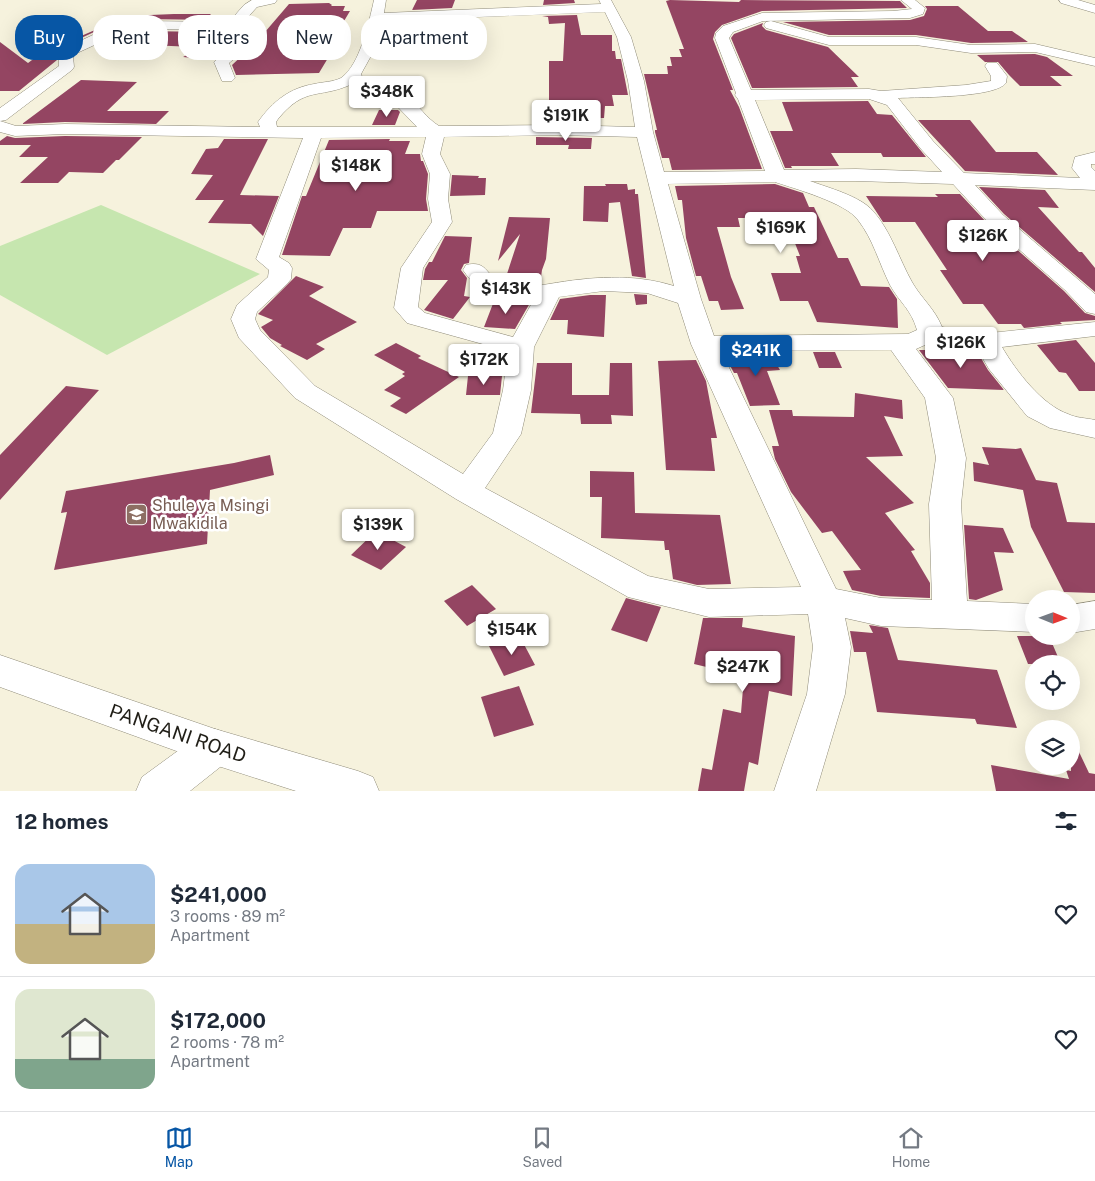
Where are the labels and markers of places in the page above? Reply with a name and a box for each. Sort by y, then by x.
pin: $348K [352,76,422,118]
pin: $191K [531,100,601,142]
pin: $148K [321,150,391,192]
pin: $169K [746,212,816,254]
pin: $126K [948,220,1018,262]
pin: $143K [471,272,541,315]
pin: $126K [926,326,996,369]
pin: $241K [721,334,791,377]
pin: $172K [449,344,519,386]
place label: Shule ya Msingi Mwakidila [152,496,269,533]
school or university icon: Shule ya Msingi Mwakidila [124,502,148,526]
pin: $139K [343,508,413,551]
pin: $154K [477,614,547,656]
pin: $247K [708,650,778,693]

